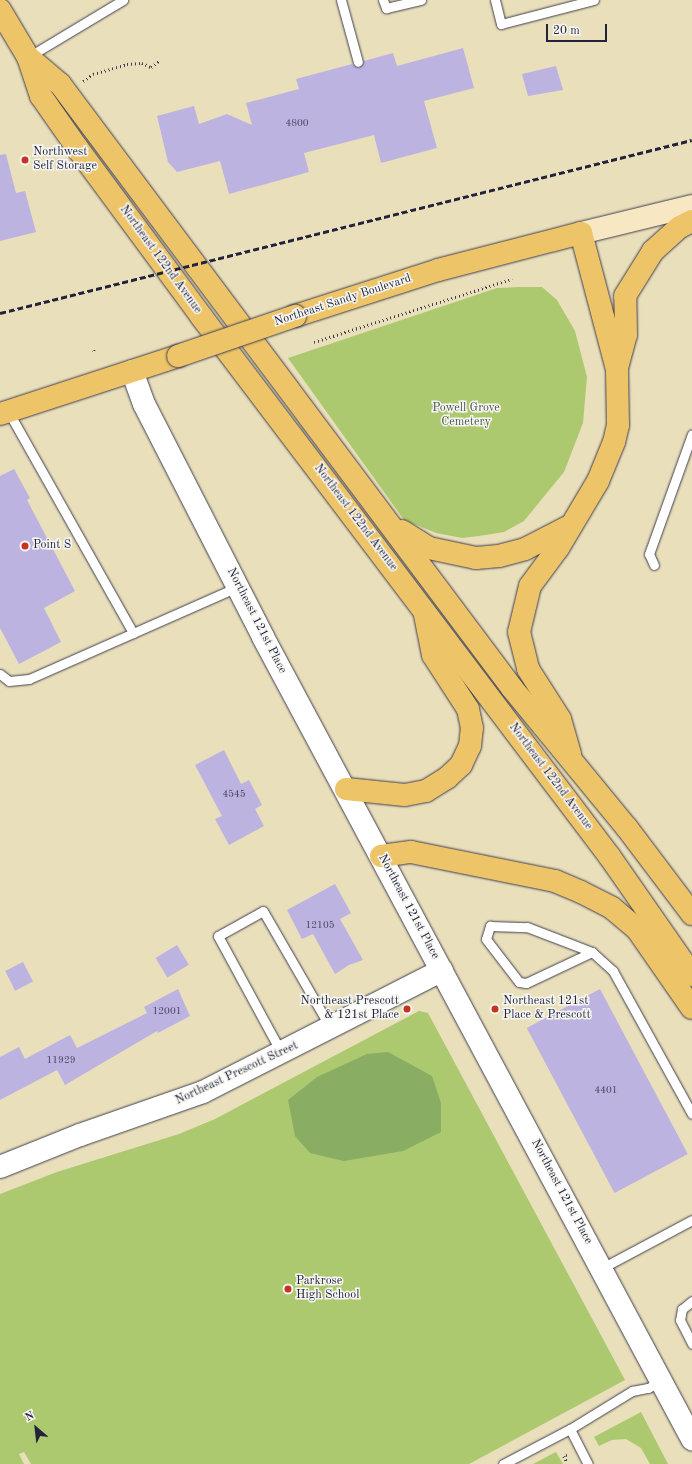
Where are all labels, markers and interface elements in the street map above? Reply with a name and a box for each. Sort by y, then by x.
scale bar [548,16,609,42]
text: 20 m [553,25,580,37]
house number: 4800 [285,118,309,130]
place label: Northwest Self Storage [33,146,97,174]
marker: Northwest Self Storage [20,155,30,165]
street label: Northeast 122nd Avenue [116,203,204,317]
street label: Northeast Sandy Boulevard [273,272,413,330]
park label: Powell Grove Cemetery [432,402,500,430]
street label: Northeast 122nd Avenue [310,462,400,574]
place label: Point S [33,539,71,553]
marker: Point S [20,541,30,551]
street label: Northeast 121st Place [223,566,289,676]
street label: Northeast 122nd Avenue [505,721,595,833]
house number: 4545 [222,789,246,801]
street label: Northeast 121st Place [374,852,442,962]
house number: 12105 [306,920,334,932]
place label: Northeast Prescott & 121st Place [301,995,399,1023]
place label: Northeast 121st Place & Prescott [503,995,591,1023]
marker: Northeast Prescott & 121st Place [402,1004,412,1014]
marker: Northeast 121st Place & Prescott [490,1004,500,1014]
house number: 12001 [153,1006,181,1018]
street label: Northeast Prescott Street [173,1039,301,1109]
house number: 11929 [47,1055,75,1067]
house number: 4401 [594,1085,618,1097]
street label: Northeast 121st Place [527,1137,595,1247]
place label: Parkrose High School [296,1275,359,1303]
marker: Parkrose High School [283,1284,293,1294]
north arrow [16,1408,56,1448]
text: N [24,1410,36,1424]

